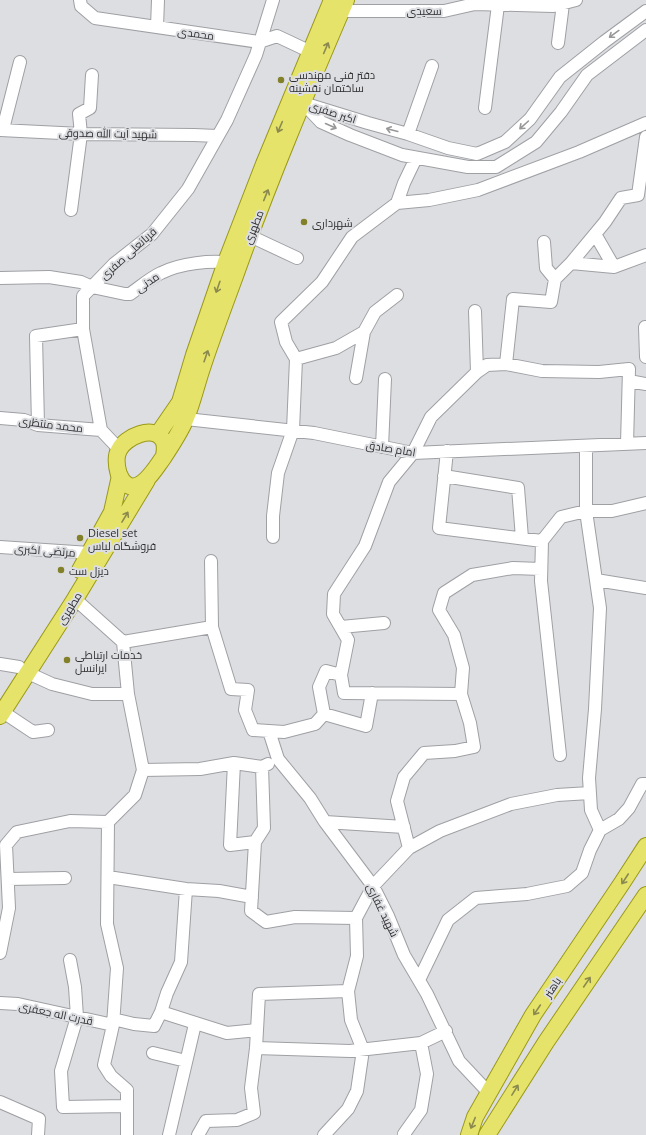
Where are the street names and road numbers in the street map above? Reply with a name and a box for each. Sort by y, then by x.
street label: سعیدی [406,3,442,18]
street label: محمدی [177,23,215,43]
street label: اکبر صفری [308,97,358,127]
street label: شهید آیت الله صدوقی [59,125,157,141]
street label: مطهری [239,208,267,246]
street label: قربانعلی صفری [97,224,159,282]
street label: مدنی [132,269,162,295]
street label: محمد منتظری [18,413,84,435]
street label: امام صادق [365,437,417,460]
street label: مرتضی اکبری [14,540,76,560]
street label: مطهری [53,589,85,627]
street label: شهید غفاری [364,881,402,939]
street label: باهنر [539,974,564,1001]
street label: قدرت اله جعفری [18,998,94,1028]

